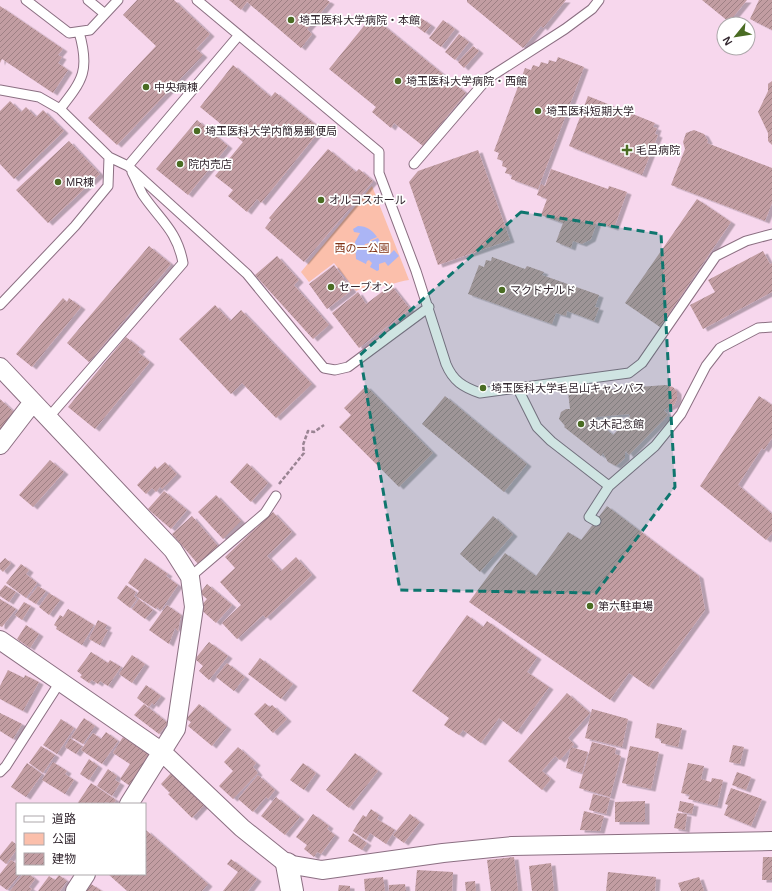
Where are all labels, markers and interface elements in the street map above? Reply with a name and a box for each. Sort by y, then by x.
place label: 埼玉医科大学病院・本館 [299,14,420,26]
marker: 埼玉医科大学病院・本館 [286,15,296,25]
north arrow [716,16,756,56]
text: N [720,35,735,47]
place label: 埼玉医科大学病院・西館 [406,75,527,87]
marker: 埼玉医科大学病院・西館 [393,76,403,86]
place label: 中央病棟 [154,81,198,93]
marker: 中央病棟 [141,82,151,92]
place label: 埼玉医科短期大学 [546,105,634,117]
marker: 埼玉医科短期大学 [533,106,543,116]
place label: 埼玉医科大学内簡易郵便局 [205,125,337,137]
marker: 埼玉医科大学内簡易郵便局 [192,126,202,136]
marker: 毛呂病院 [621,144,633,156]
place label: 毛呂病院 [636,144,680,156]
place label: 院内売店 [188,158,232,170]
marker: 院内売店 [175,159,185,169]
place label: MR棟 [66,176,94,188]
marker: MR棟 [53,177,63,187]
place label: オルコスホール [329,194,406,206]
marker: オルコスホール [316,195,326,205]
park label: 西の一公園 [335,242,390,254]
place label: セーブオン [339,281,393,293]
marker: セーブオン [326,282,336,292]
place label: マクドナルド [510,284,576,296]
marker: マクドナルド [497,285,507,295]
place label: 埼玉医科大学毛呂山キャンパス [491,382,645,394]
marker: 埼玉医科大学毛呂山キャンパス [478,383,488,393]
place label: 丸木記念館 [589,418,644,430]
marker: 丸木記念館 [576,419,586,429]
place label: 第六駐車場 [598,600,653,612]
marker: 第六駐車場 [585,601,595,611]
legend [16,803,146,875]
text: 道路 [52,812,76,826]
text: 公園 [52,832,76,846]
text: 建物 [52,852,76,866]

